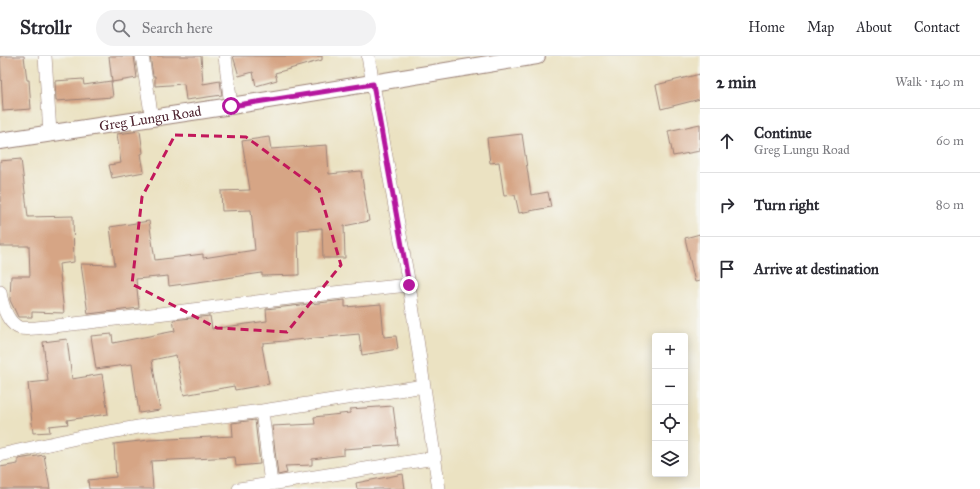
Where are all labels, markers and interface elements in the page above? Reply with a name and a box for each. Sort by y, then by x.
search box [96,10,376,46]
text: Strollr [20,16,72,39]
icon: search [110,17,132,39]
text: Search here [142,19,213,37]
text: Home [748,19,785,36]
text: Map [807,19,834,36]
text: About [856,19,892,36]
text: Contact [914,19,960,36]
text: 2 min [716,72,756,93]
text: Walk · 140 m [895,74,964,90]
route start [222,97,240,115]
street label: Greg Lungu Road [98,103,203,135]
text: Continue [754,124,812,142]
icon: ahead [716,130,738,152]
text: 60 m [936,133,964,149]
text: Greg Lungu Road [754,142,850,158]
icon: right [716,194,738,216]
text: Turn right [754,196,819,214]
text: 80 m [936,197,964,213]
icon: arrive [716,258,738,280]
text: Arrive at destination [754,260,879,278]
route end [400,276,418,294]
map controls [652,333,688,477]
button: + [652,333,688,369]
button: − [652,369,688,405]
button: locate [652,405,688,441]
button: layers [652,441,688,477]

